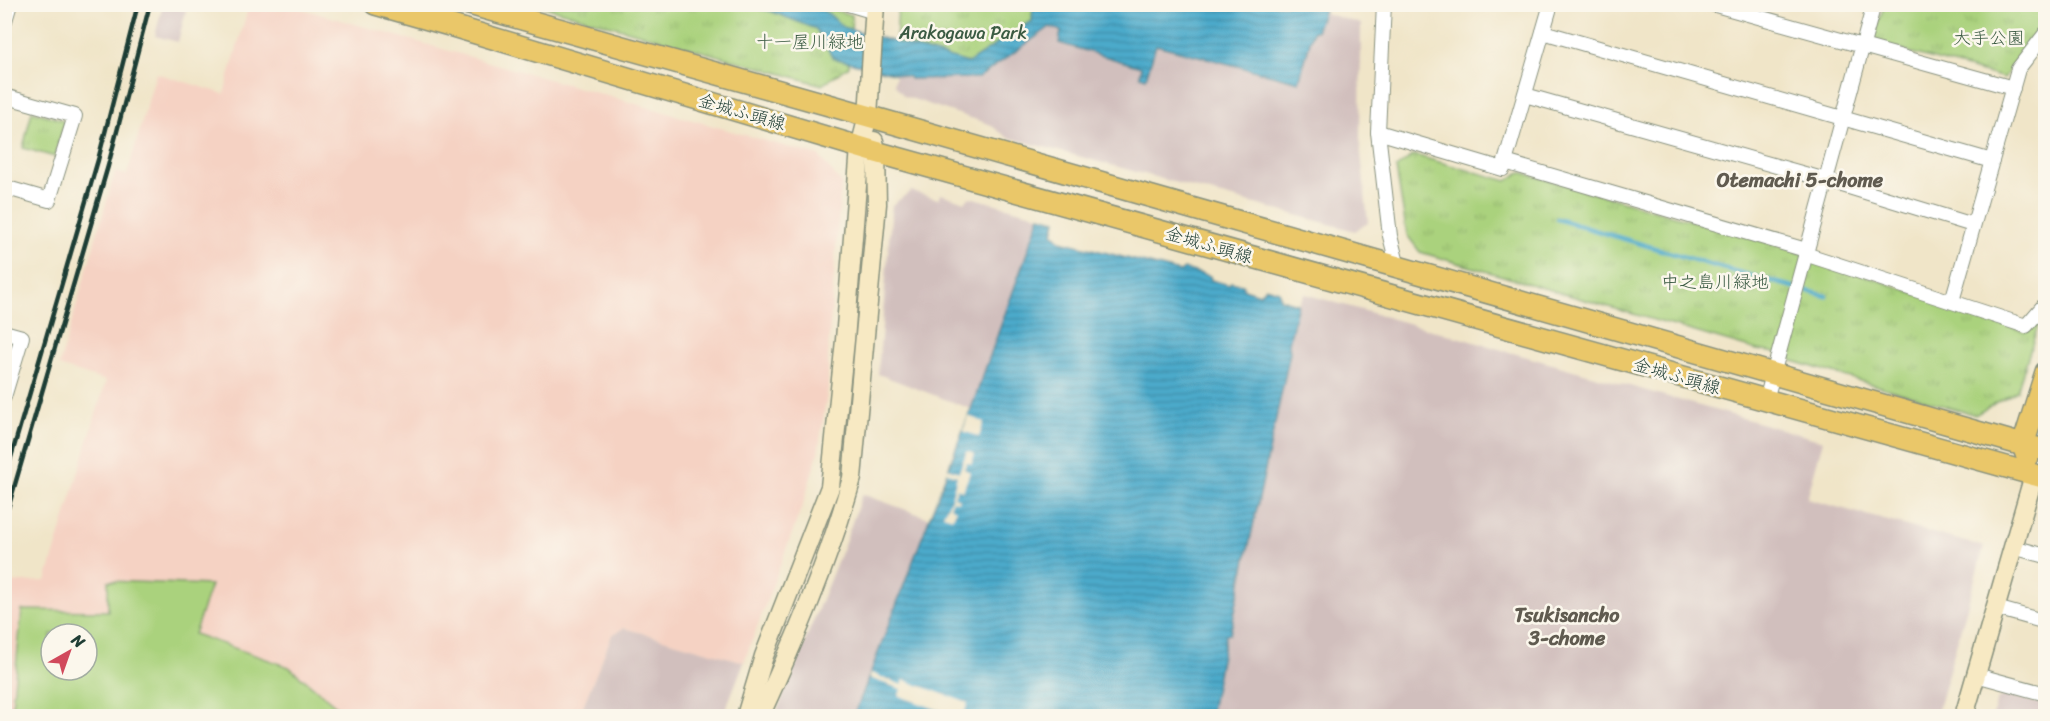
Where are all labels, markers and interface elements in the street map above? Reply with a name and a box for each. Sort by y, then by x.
park label: Arakogawa Park [898,17,1027,49]
park label: 大手公園 [1953,22,2025,54]
park label: 十一屋川緑地 [756,26,864,58]
street label: 金城ふ頭線 [694,84,790,140]
district label: Otemachi 5-chome [1717,163,1884,198]
street label: 金城ふ頭線 [1161,217,1257,273]
park label: 中之島川緑地 [1661,266,1769,298]
street label: 金城ふ頭線 [1629,348,1725,404]
district label: Tsukisancho 3-chome [1514,598,1620,656]
north arrow [39,622,99,682]
text: N [64,626,93,656]

